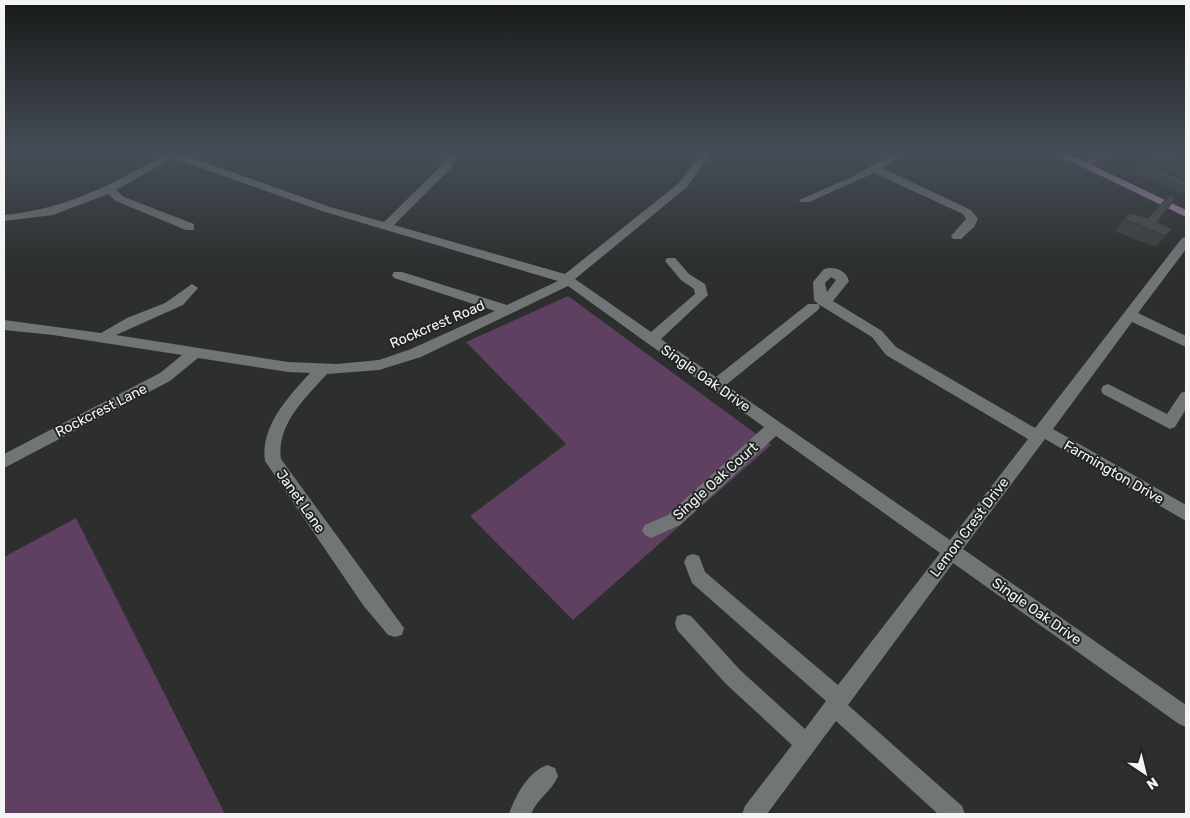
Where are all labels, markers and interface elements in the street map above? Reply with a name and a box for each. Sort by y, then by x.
street label: Rockcrest Road [387,297,487,352]
street label: Single Oak Drive [658,341,754,416]
street label: Rockcrest Lane [53,380,150,441]
street label: Farmington Drive [1061,437,1167,508]
street label: Single Oak Court [670,439,762,524]
street label: Janet Lane [272,466,329,536]
street label: Lemon Crest Drive [926,474,1012,580]
street label: Single Oak Drive [989,574,1085,649]
north arrow [1120,748,1170,798]
text: N [1143,773,1161,793]

